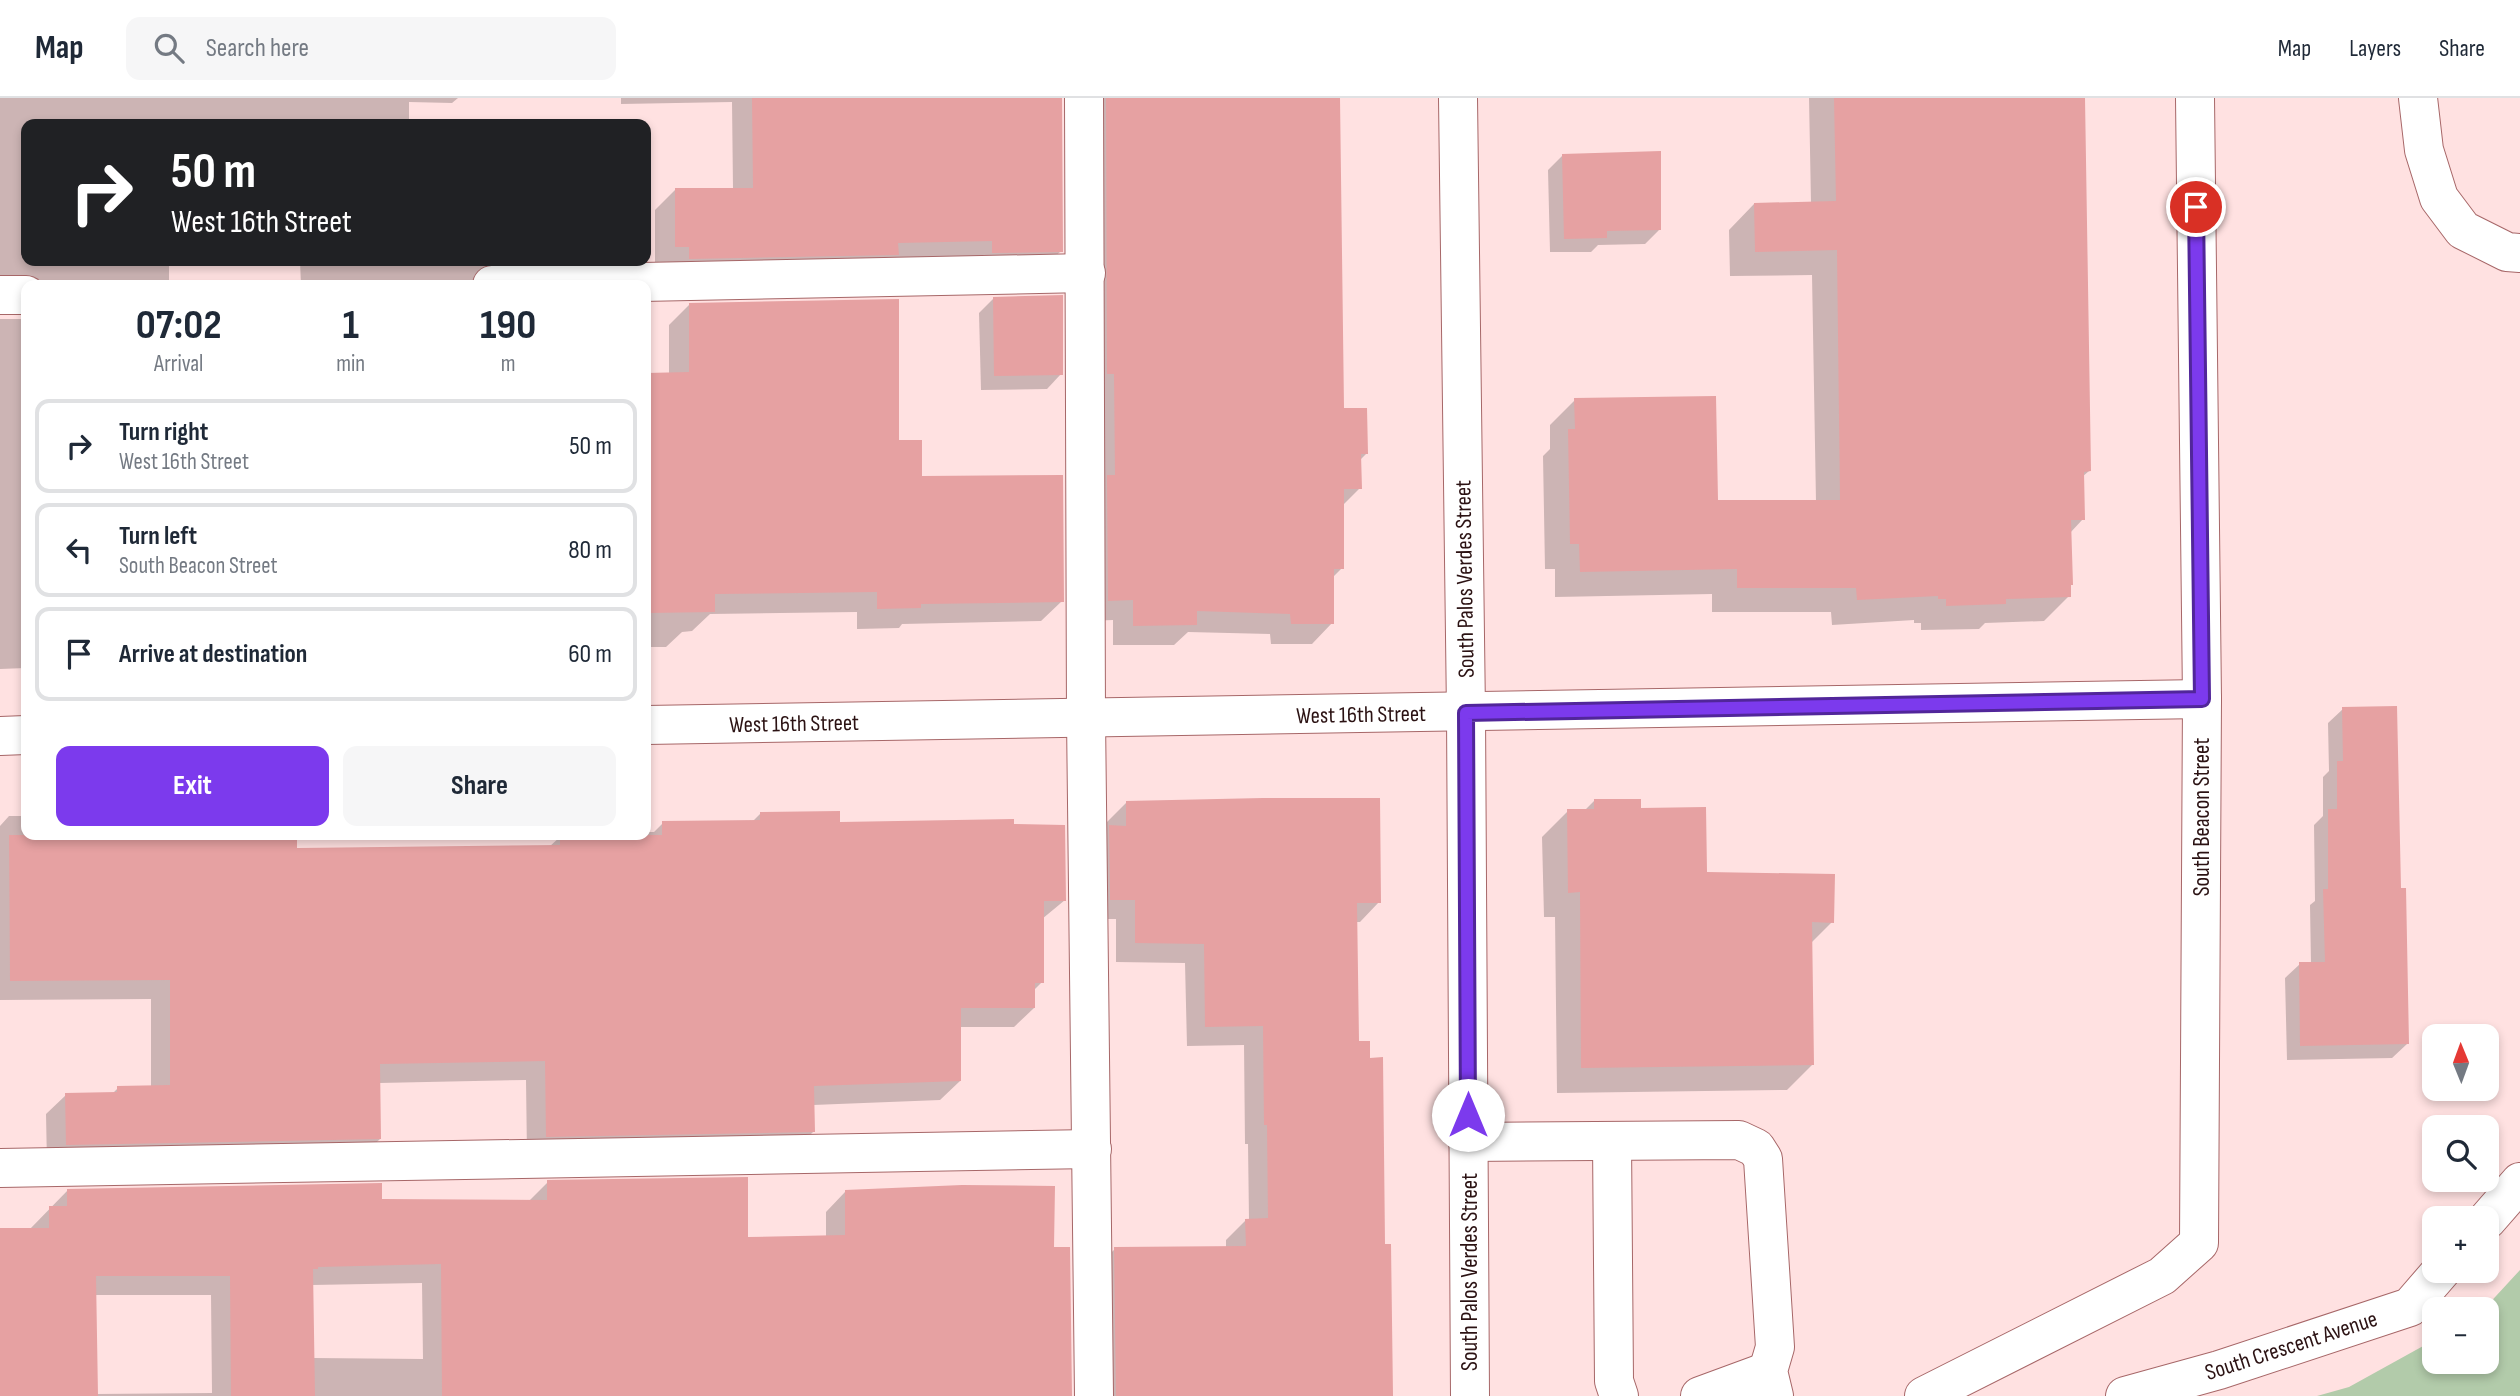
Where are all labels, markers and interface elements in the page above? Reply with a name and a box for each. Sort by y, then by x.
search box [126,17,616,80]
text: Map [35,28,84,68]
icon: search [150,29,188,67]
text: Search here [206,33,309,64]
text: Map [2278,34,2311,63]
text: Layers [2349,34,2401,63]
text: Share [2439,34,2485,63]
text: 50 m [171,143,256,202]
icon: right [56,147,147,238]
pin [2166,177,2226,237]
icon: arrive [2177,188,2215,226]
text: West 16th Street [171,203,352,242]
text: 07:02 [136,300,222,351]
text: 1 [342,300,359,351]
text: 190 [480,300,536,351]
text: Arrival [154,350,203,378]
text: min [336,350,365,378]
text: m [501,350,515,378]
text: Turn right [119,417,208,448]
icon: right [60,427,98,465]
text: 50 m [569,431,612,462]
text: West 16th Street [119,448,249,476]
street label: South Palos Verdes Street [1449,480,1481,678]
text: Turn left [119,521,197,552]
icon: left [60,531,98,569]
text: 80 m [568,535,612,566]
text: South Beacon Street [119,552,278,580]
icon: arrive [60,635,98,673]
text: Arrive at destination [119,639,307,670]
text: 60 m [568,639,612,670]
street label: West 16th Street [1296,700,1426,730]
street label: West 16th Street [729,709,859,739]
street label: South Beacon Street [2188,738,2216,896]
button: Exit [56,746,329,826]
button: Share [343,746,616,826]
north arrow [2422,1024,2499,1101]
map controls [2422,1024,2499,1374]
position arrow [1431,1078,1505,1152]
button: search [2422,1115,2499,1192]
street label: South Palos Verdes Street [1456,1173,1484,1371]
button: + [2422,1206,2499,1283]
button: − [2422,1297,2499,1374]
street label: South Crescent Avenue [2202,1305,2381,1387]

